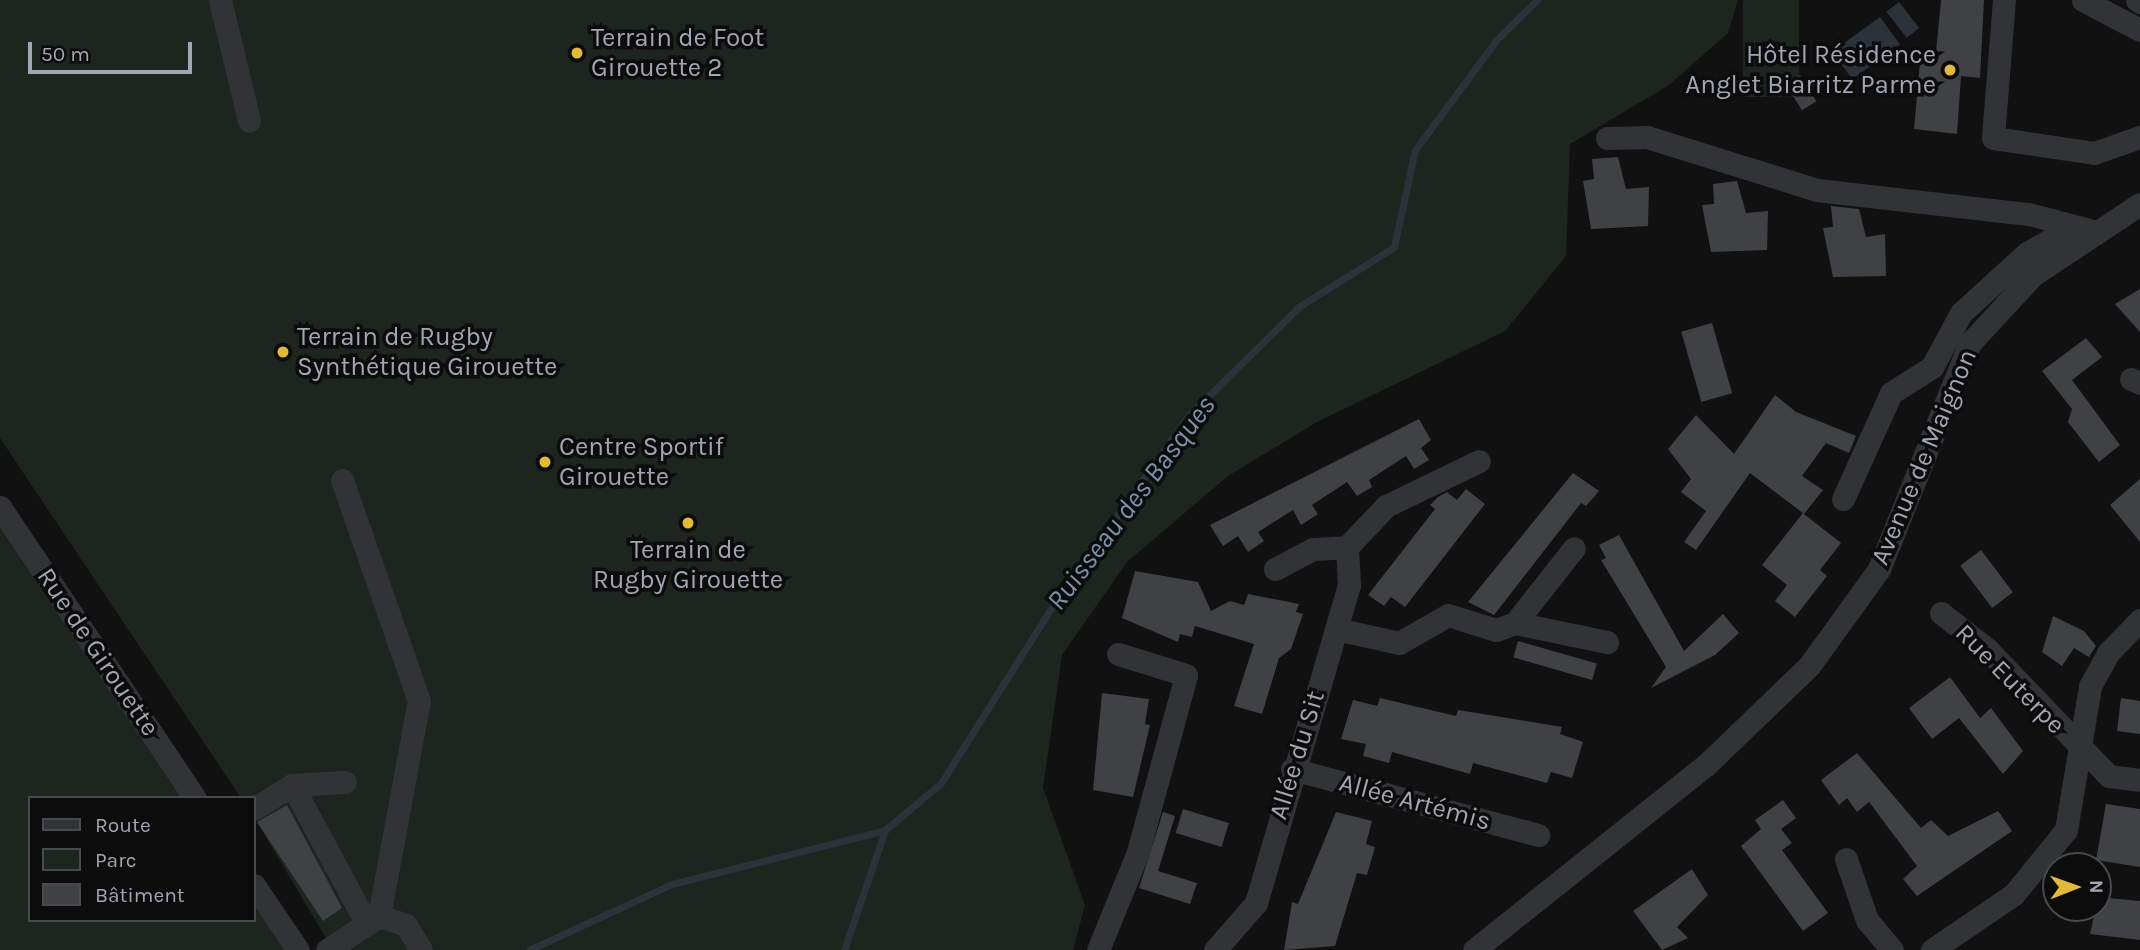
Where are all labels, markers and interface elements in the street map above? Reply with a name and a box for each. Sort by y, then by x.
place label: Terrain de Foot Girouette 2 [591,22,764,84]
scale bar [32,28,196,72]
place label: Hôtel Résidence Anglet Biarritz Parme [1685,39,1936,100]
text: 50 m [41,42,90,66]
marker: Terrain de Foot Girouette 2 [569,45,585,61]
marker: Hôtel Résidence Anglet Biarritz Parme [1942,62,1958,78]
place label: Terrain de Rugby Synthétique Girouette [297,321,557,382]
marker: Terrain de Rugby Synthétique Girouette [275,344,291,360]
street label: Avenue de Maignon [1865,345,1983,569]
water label: Ruisseau des Basques [1040,389,1222,617]
place label: Centre Sportif Girouette [559,431,724,492]
marker: Centre Sportif Girouette [537,454,553,470]
marker: Terrain de Rugby Girouette [680,515,696,531]
place label: Terrain de Rugby Girouette [593,534,783,596]
street label: Rue de Girouette [30,562,166,742]
street label: Rue Euterpe [1949,618,2071,740]
street label: Allée du Sit [1263,687,1331,823]
street label: Allée Artémis [1336,767,1494,837]
legend [28,796,256,922]
text: Route [95,813,151,837]
text: Parc [95,848,137,872]
north arrow [2042,852,2112,922]
text: N [2085,880,2107,894]
text: Bâtiment [95,883,185,907]

